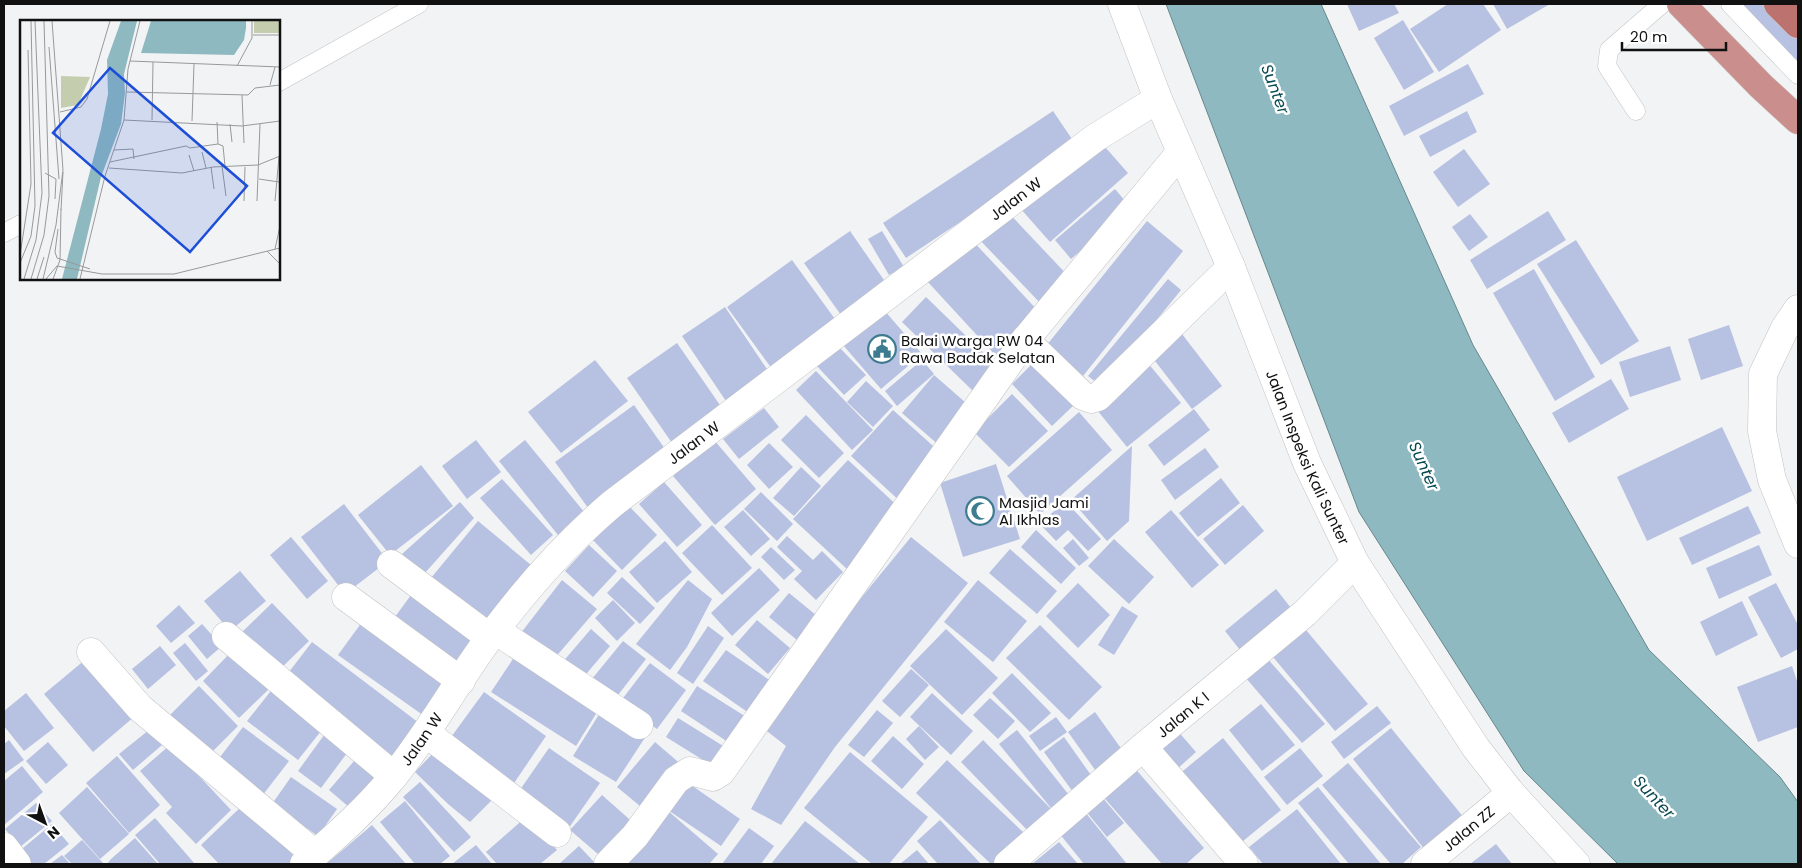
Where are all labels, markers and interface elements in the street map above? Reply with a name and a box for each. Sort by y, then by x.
inset map [20,20,280,280]
scale bar [1622,20,1726,52]
text: 20 m [1630,26,1668,47]
water label: Sunter [1255,61,1295,118]
street label: Jalan W [985,172,1046,225]
place label: Balai Warga RW 04 Rawa Badak Selatan [901,330,1055,368]
public building icon: Balai Warga RW 04 Rawa Badak Selatan [867,334,897,364]
street label: Jalan Inspeksi Kali Sunter [1261,367,1355,548]
street label: Jalan W [663,416,724,469]
water label: Sunter [1403,438,1445,495]
place label: Masjid Jami Al Ikhlas [999,492,1089,530]
mosque icon: Masjid Jami Al Ikhlas [965,496,995,526]
street label: Jalan K I [1152,686,1213,742]
street label: Jalan W [395,708,447,770]
water label: Sunter [1628,770,1681,824]
north arrow [20,798,70,848]
street label: Jalan ZZ [1438,801,1499,856]
text: N [43,822,64,844]

